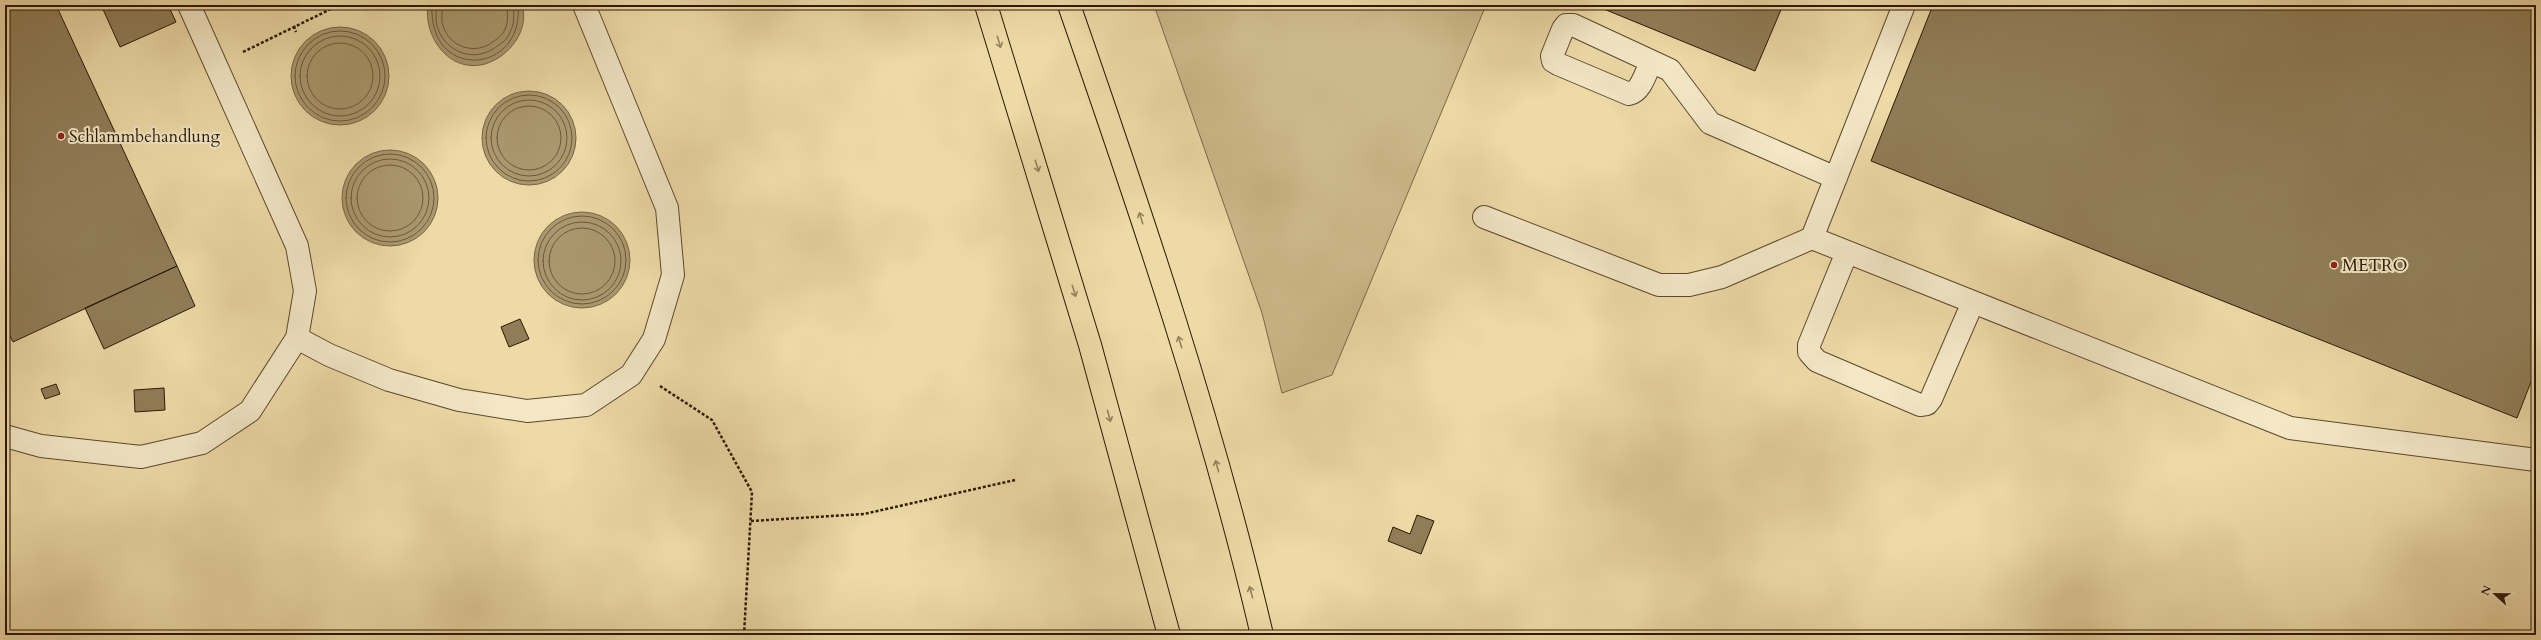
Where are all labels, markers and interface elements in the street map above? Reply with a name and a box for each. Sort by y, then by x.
one-way arrow [996,35,1003,48]
place label: Schlammbehandlung [69,125,221,148]
marker: Schlammbehandlung [56,131,66,141]
one-way arrow [1034,160,1041,173]
one-way arrow [1137,211,1144,224]
place label: METRO [2342,254,2407,277]
marker: METRO [2329,260,2339,270]
one-way arrow [1071,284,1078,297]
one-way arrow [1176,335,1183,348]
one-way arrow [1106,409,1113,422]
one-way arrow [1213,460,1220,473]
north arrow [2475,574,2515,614]
text: N [2477,583,2495,598]
one-way arrow [1246,586,1254,599]

